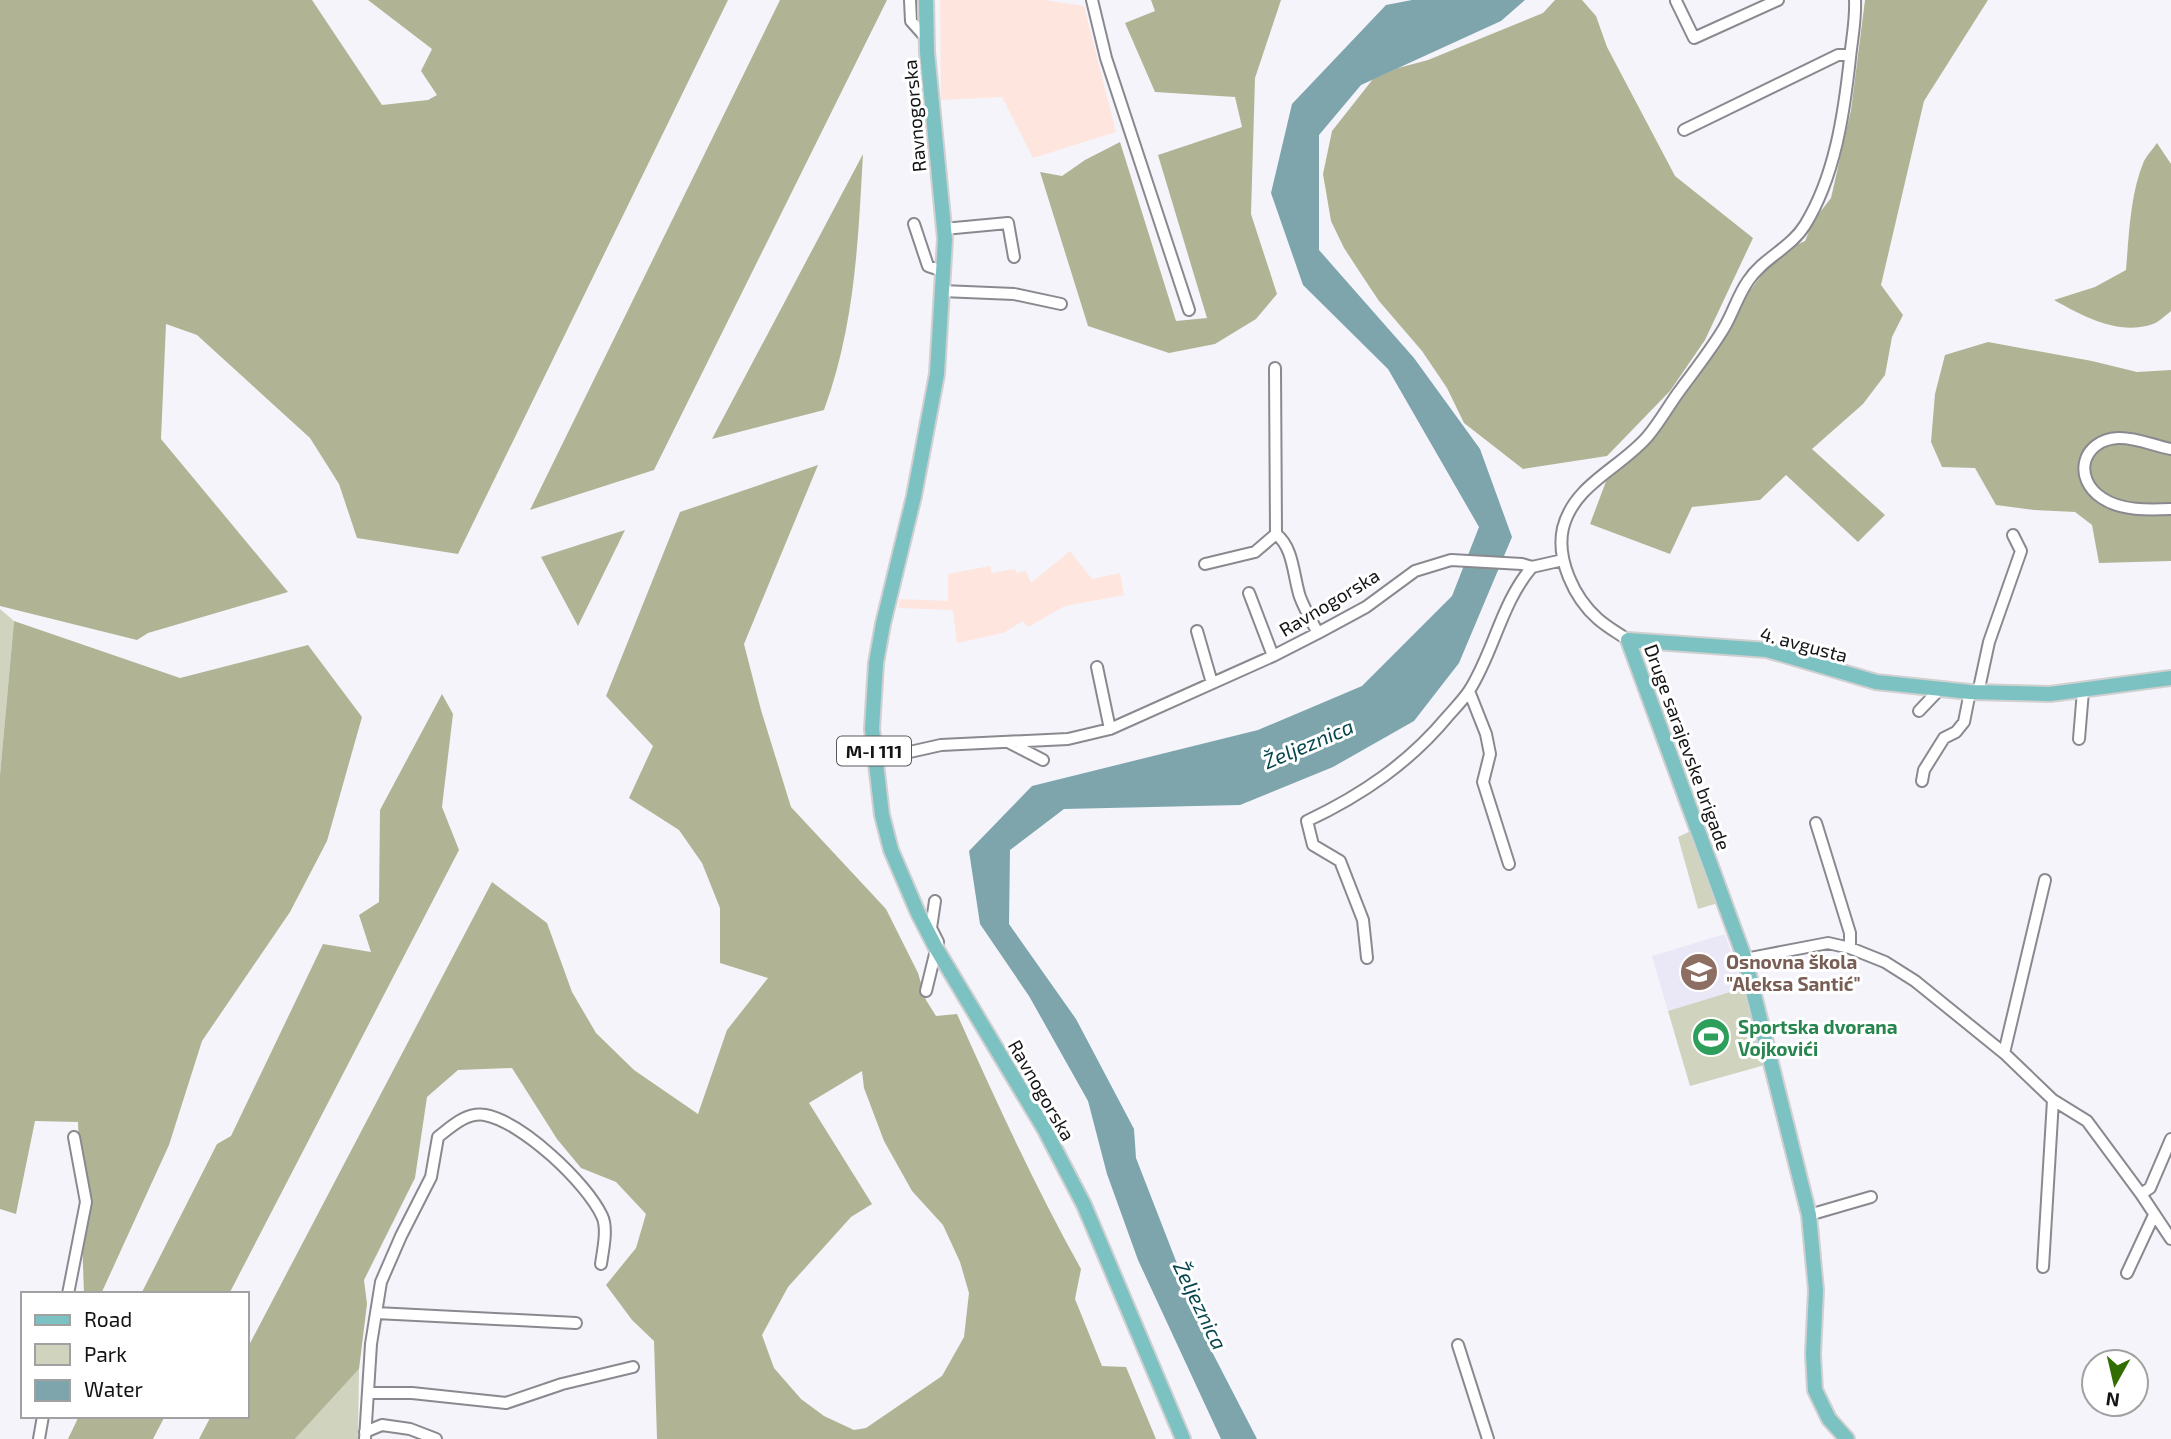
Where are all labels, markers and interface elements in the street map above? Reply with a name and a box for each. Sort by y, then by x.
street label: Ravnogorska [898,59,930,173]
street label: Ravnogorska [1275,563,1383,641]
street label: 4. avgusta [1758,621,1850,667]
street label: Druge sarajevske brigade [1640,641,1736,853]
water label: Željeznica [1259,713,1357,774]
road number: M-I 111 [837,736,911,766]
place label: Osnovna škola "Aleksa Santić" [1726,950,1861,995]
school or university icon: Osnovna škola "Aleksa Santić" [1678,951,1720,993]
place label: Sportska dvorana Vojkovići [1738,1015,1898,1060]
sports icon: Sportska dvorana Vojkovići [1690,1016,1732,1058]
street label: Ravnogorska [1004,1035,1080,1145]
water label: Željeznica [1168,1257,1233,1354]
legend [21,1292,248,1418]
text: Road [84,1306,132,1331]
text: Park [84,1341,127,1366]
north arrow [2080,1348,2150,1418]
text: Water [84,1376,143,1401]
text: N [2104,1388,2121,1413]

